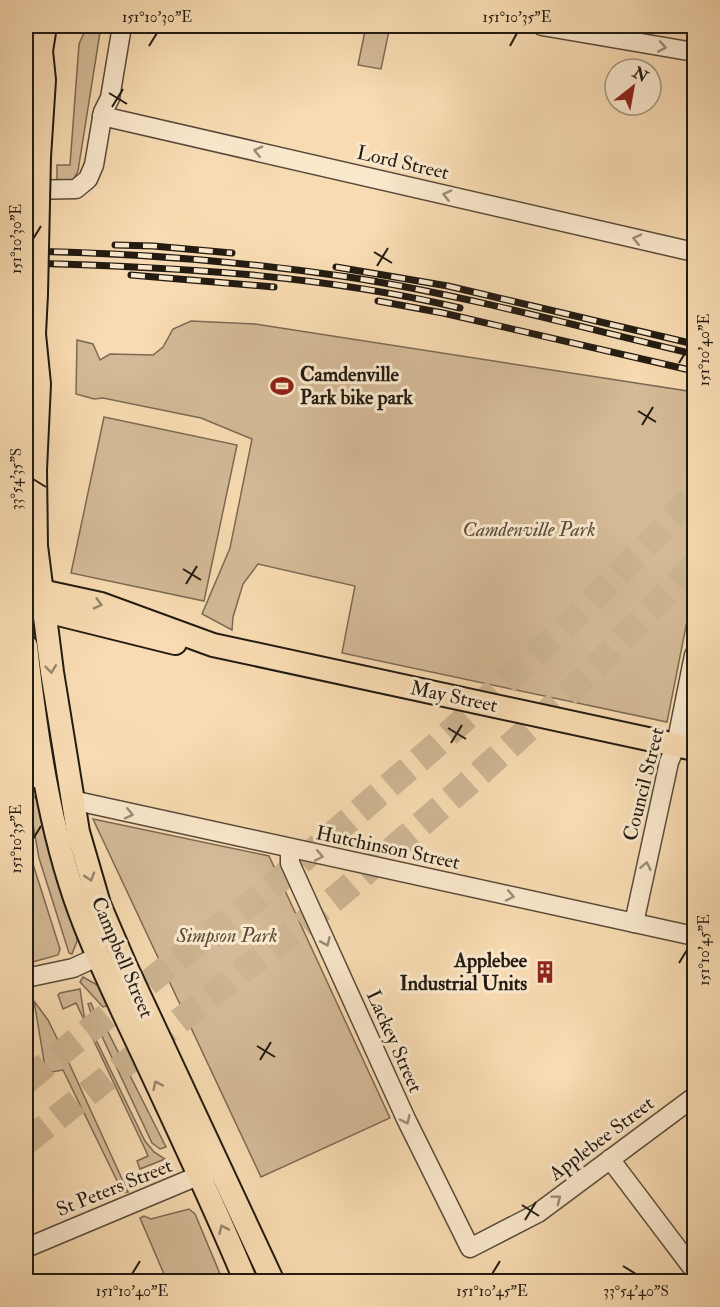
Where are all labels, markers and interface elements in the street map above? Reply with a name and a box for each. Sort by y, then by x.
text: 151°10'30"E [122,8,192,27]
text: 151°10'35"E [482,8,552,27]
one-way arrow [657,40,667,52]
north arrow [603,57,663,117]
text: N [628,62,652,88]
street label: Lord Street [354,140,452,185]
one-way arrow [253,145,263,158]
one-way arrow [443,189,453,202]
text: 151°10'30"E [7,204,26,274]
one-way arrow [633,233,643,246]
text: 151°10'40"E [695,314,714,386]
place label: Camdenville Park bike park [300,362,413,411]
sports icon: Camdenville Park bike park [269,373,295,399]
text: 33°54'35"S [7,448,26,510]
park label: Camdenville Park [463,517,595,542]
one-way arrow [92,597,103,609]
one-way arrow [45,664,57,673]
street label: May Street [408,675,500,718]
street label: Council Street [617,724,670,843]
text: 151°10'35"E [7,804,26,874]
one-way arrow [123,806,133,819]
street label: Hutchinson Street [314,820,463,875]
one-way arrow [314,849,324,862]
one-way arrow [639,861,652,871]
one-way arrow [83,871,96,882]
one-way arrow [504,889,514,902]
street label: Campbell Street [85,893,159,1022]
text: 151°10'45"E [695,914,714,986]
park label: Simpson Park [176,923,277,948]
one-way arrow [319,936,331,947]
place label: Applebee Industrial Units [400,948,528,996]
building icon: Applebee Industrial Units [532,959,558,985]
street label: Lackey Street [361,986,428,1097]
one-way arrow [153,1080,165,1091]
street label: Applebee Street [543,1090,660,1187]
one-way arrow [399,1113,411,1124]
street label: St Peters Street [53,1153,176,1222]
one-way arrow [551,1195,562,1206]
one-way arrow [218,1224,230,1235]
text: 151°10'40"E [96,1282,168,1301]
text: 151°10'45"E [456,1282,528,1301]
text: 33°54'40"S [603,1282,669,1301]

